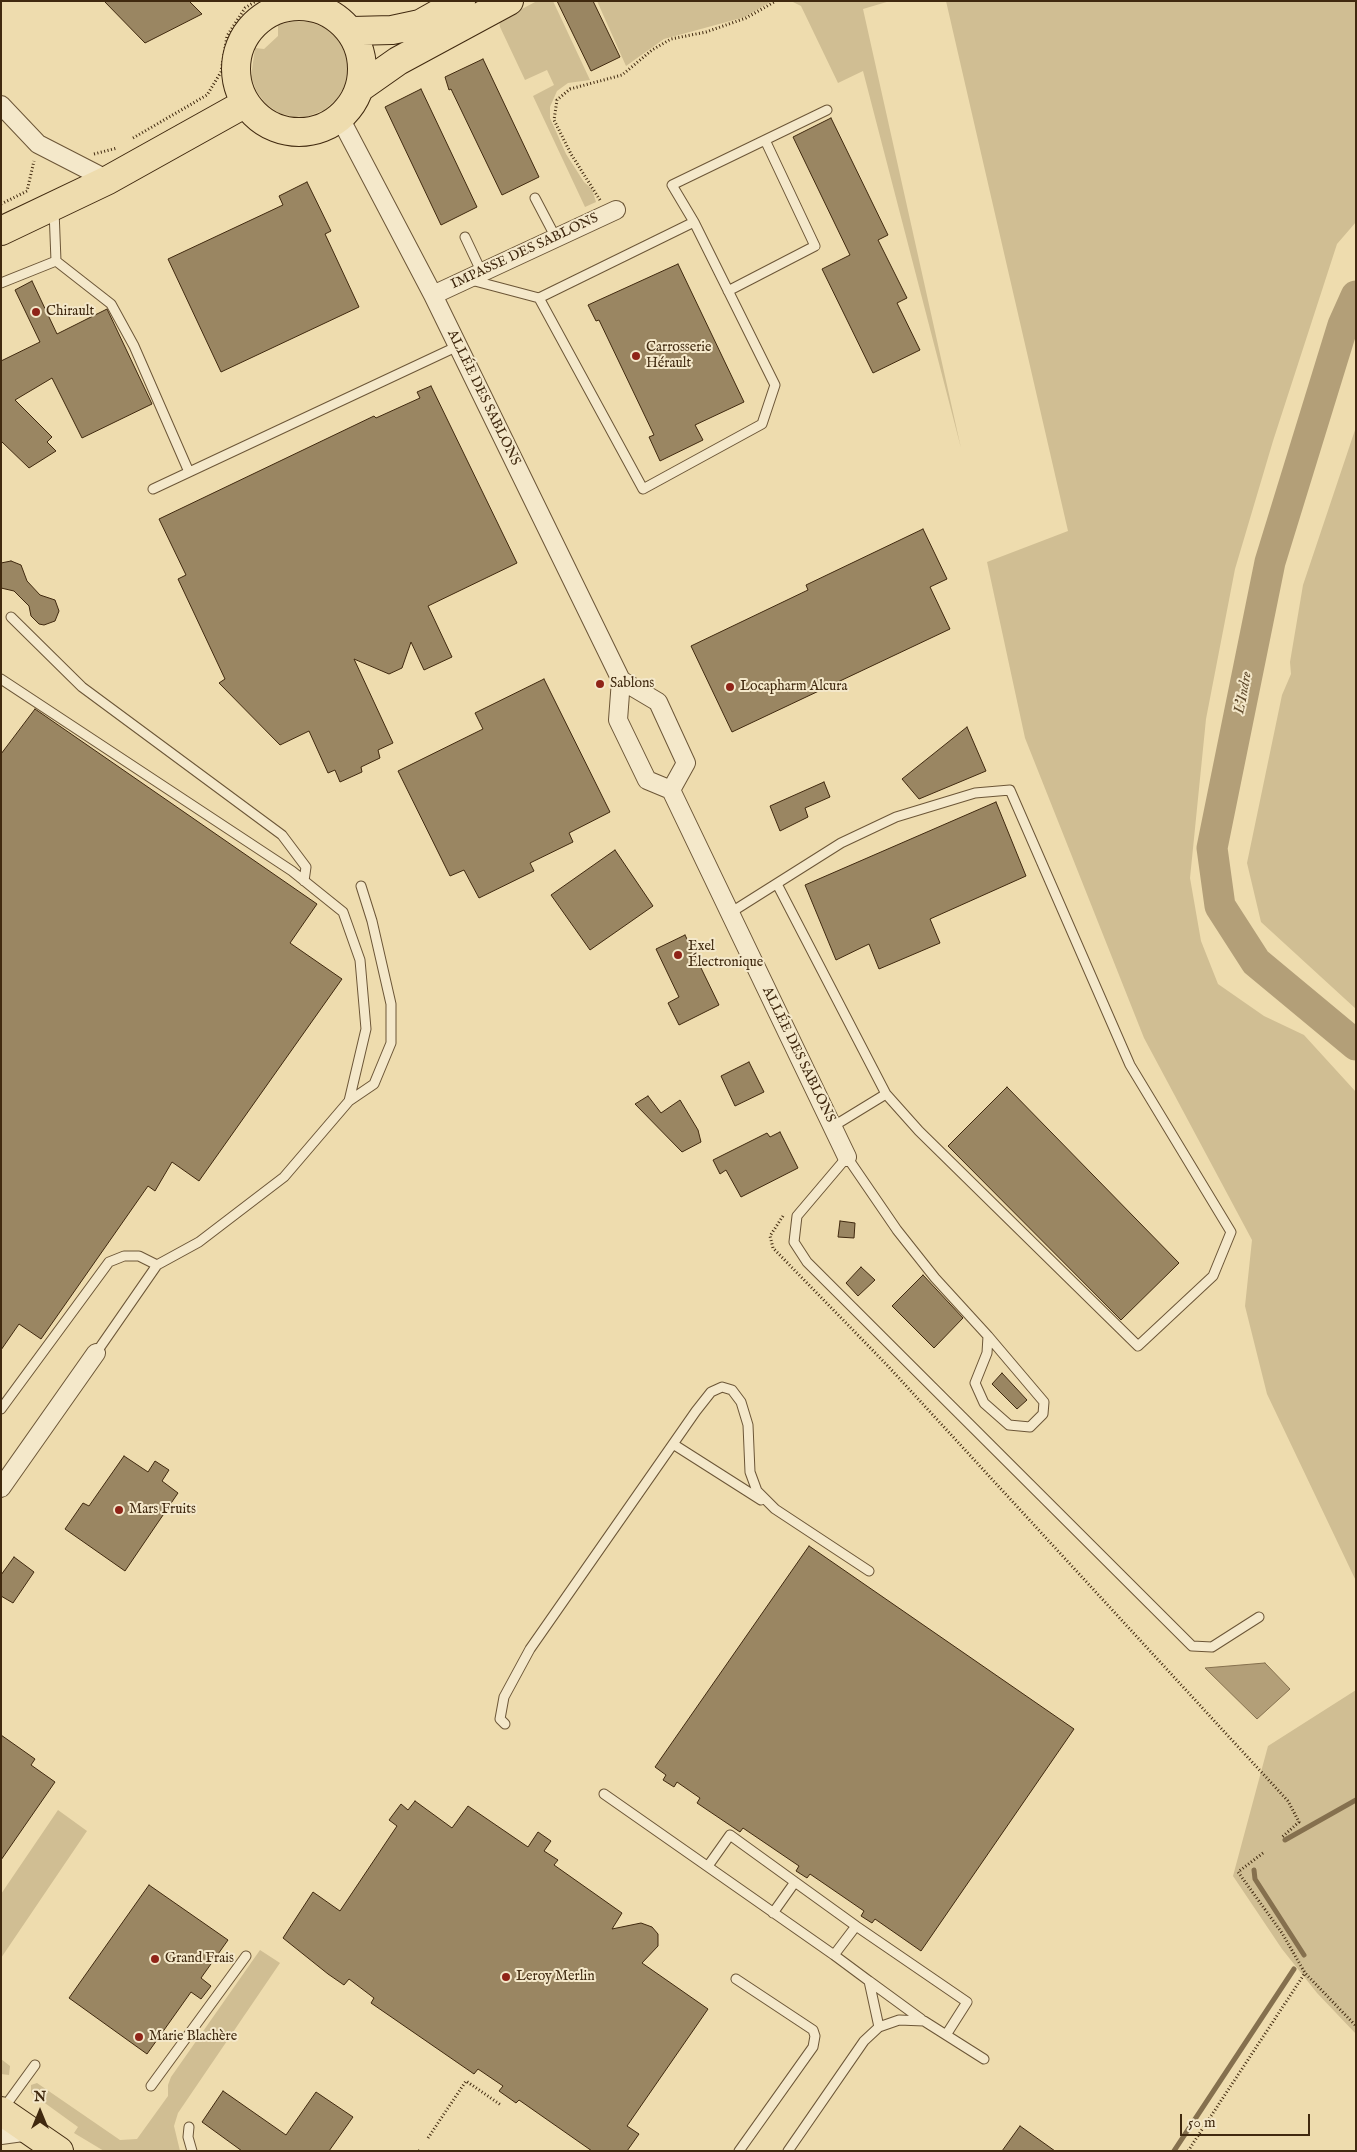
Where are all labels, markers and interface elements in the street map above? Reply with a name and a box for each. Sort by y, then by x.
street label: IMPASSE DES SABLONS [449,210,601,294]
place label: Chirault [46,304,94,320]
marker: Chirault [30,306,42,318]
street label: ALLÉE DES SABLONS [443,327,523,469]
place label: Carrosserie Hérault [646,340,711,372]
marker: Carrosserie Hérault [630,350,642,362]
water label: L'Indre [1231,670,1257,716]
place label: Sablons [610,676,654,692]
marker: Sablons [594,678,606,690]
place label: Locapharm Alcura [740,679,847,695]
marker: Locapharm Alcura [724,681,736,693]
place label: Exel Électronique [688,939,763,972]
marker: Exel Électronique [672,949,684,961]
street label: ALLÉE DES SABLONS [758,984,838,1126]
place label: Mars Fruits [129,1502,196,1518]
marker: Mars Fruits [113,1504,125,1516]
place label: Grand Frais [165,1951,234,1967]
marker: Grand Frais [149,1953,161,1965]
place label: Leroy Merlin [516,1969,595,1985]
marker: Leroy Merlin [500,1971,512,1983]
place label: Marie Blachère [149,2029,237,2045]
marker: Marie Blachère [133,2031,145,2043]
north arrow [15,2087,65,2137]
text: N [34,2088,46,2106]
scale bar [1182,2104,1312,2136]
text: 50 m [1188,2113,1216,2132]

